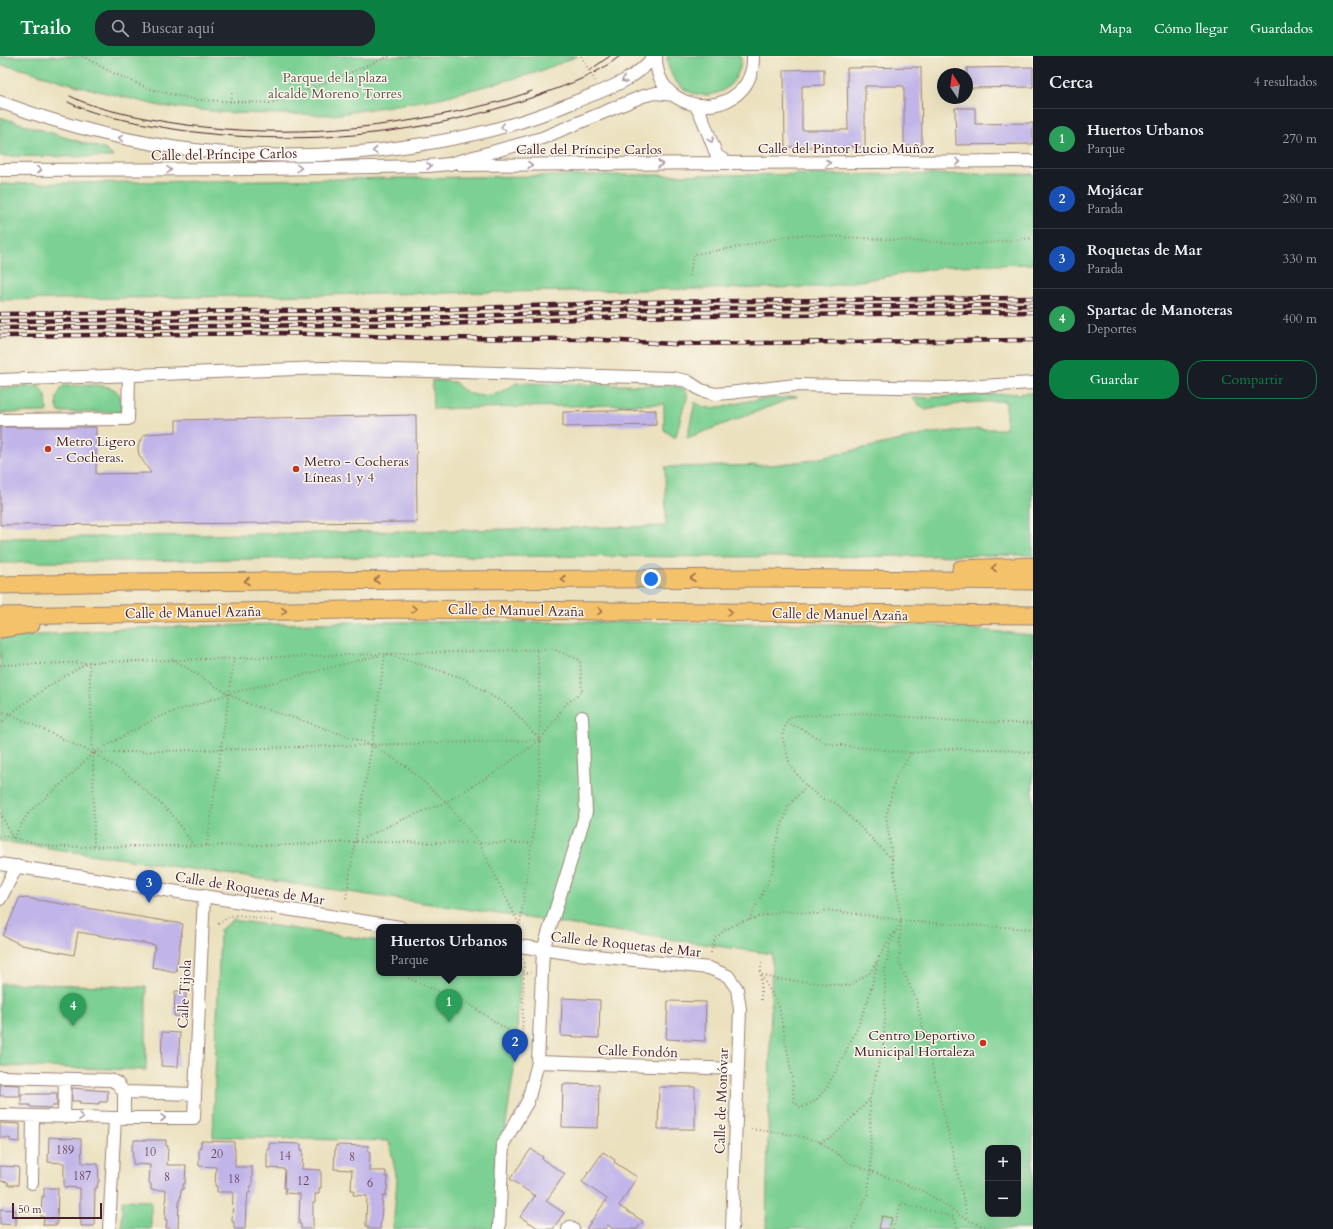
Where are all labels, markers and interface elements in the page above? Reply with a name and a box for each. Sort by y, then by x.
search box [95,10,375,46]
text: Trailo [20,15,71,41]
icon: search [109,17,131,39]
text: Buscar aquí [141,18,214,38]
text: Mapa [1099,19,1132,38]
text: Cómo llegar [1154,19,1228,38]
text: Guardados [1250,19,1313,38]
park label: Parque de la plaza alcalde Moreno Torres [268,68,402,103]
north arrow [937,68,973,104]
text: Cerca [1049,71,1093,94]
text: 4 resultados [1253,73,1317,91]
one-way arrow [621,75,628,83]
text: Huertos Urbanos [1087,120,1204,140]
one-way arrow [500,123,506,131]
text: 1 [1059,130,1065,148]
text: 270 m [1283,130,1317,148]
one-way arrow [118,135,124,143]
one-way arrow [706,137,715,144]
street label: Calle del Pintor Lucio Muñoz [758,139,935,158]
street label: Calle del Príncipe Carlos [516,140,662,159]
text: Parque [1087,140,1125,158]
street label: Calle del Príncipe Carlos [151,144,297,165]
one-way arrow [372,147,378,156]
one-way arrow [955,158,961,166]
one-way arrow [825,159,831,167]
one-way arrow [527,160,533,169]
one-way arrow [657,160,663,168]
one-way arrow [426,161,432,170]
one-way arrow [296,164,302,173]
one-way arrow [36,166,42,174]
one-way arrow [166,166,172,174]
text: Mojácar [1087,180,1143,200]
text: 2 [1059,190,1065,208]
text: 280 m [1283,190,1317,208]
text: Parada [1087,200,1123,218]
text: Roquetas de Mar [1087,240,1202,260]
text: 3 [1059,250,1065,268]
text: 330 m [1283,250,1317,268]
text: Parada [1087,260,1123,278]
text: Spartac de Manoteras [1087,300,1233,320]
text: 4 [1059,310,1065,328]
text: 400 m [1283,310,1317,328]
text: Deportes [1087,320,1137,338]
button: Guardar [1049,360,1179,399]
button: Compartir [1187,360,1317,399]
place label: Metro Ligero - Cocheras. [56,432,136,467]
marker: Metro Ligero - Cocheras. [43,444,53,454]
place label: Metro - Cocheras Líneas 1 y 4 [304,452,409,487]
marker: Metro - Cocheras Líneas 1 y 4 [291,464,301,474]
one-way arrow [991,564,997,572]
your location [641,569,661,589]
one-way arrow [690,574,696,582]
one-way arrow [560,575,566,583]
one-way arrow [374,576,380,584]
one-way arrow [244,577,250,585]
street label: Calle de Manuel Azaña [448,600,584,621]
street label: Calle de Manuel Azaña [125,602,261,623]
street label: Calle de Manuel Azaña [772,604,908,625]
one-way arrow [411,605,417,613]
one-way arrow [281,607,287,615]
one-way arrow [597,607,603,615]
one-way arrow [727,608,733,617]
street label: Calle de Roquetas de Mar [174,867,327,910]
pin: 3 [136,870,162,903]
popup [376,924,522,976]
street label: Calle de Roquetas de Mar [550,927,703,962]
text: Huertos Urbanos [391,931,507,951]
text: Parque [391,951,429,969]
street label: Calle Tijola [173,959,196,1029]
pin: 1 [436,989,462,1022]
pin: 4 [60,993,86,1026]
place label: Centro Deportivo Municipal Hortaleza [854,1026,975,1061]
pin: 2 [502,1029,528,1062]
marker: Centro Deportivo Municipal Hortaleza [978,1038,988,1048]
street label: Calle Fondón [597,1041,679,1062]
street label: Calle de Monóvar [710,1047,733,1154]
one-way arrow [78,1113,84,1121]
one-way arrow [160,1114,166,1122]
house number: 189 [56,1142,74,1158]
house number: 10 [144,1144,156,1160]
map controls [985,1145,1021,1217]
button: + [985,1145,1021,1181]
house number: 20 [211,1146,223,1162]
house number: 14 [279,1148,291,1164]
house number: 8 [349,1149,355,1165]
house number: 187 [73,1168,91,1184]
house number: 8 [164,1169,170,1185]
house number: 18 [228,1171,240,1187]
house number: 12 [297,1173,309,1189]
house number: 6 [367,1175,373,1191]
button: − [985,1181,1021,1217]
scale bar [12,1201,102,1220]
text: 50 m [18,1202,42,1217]

